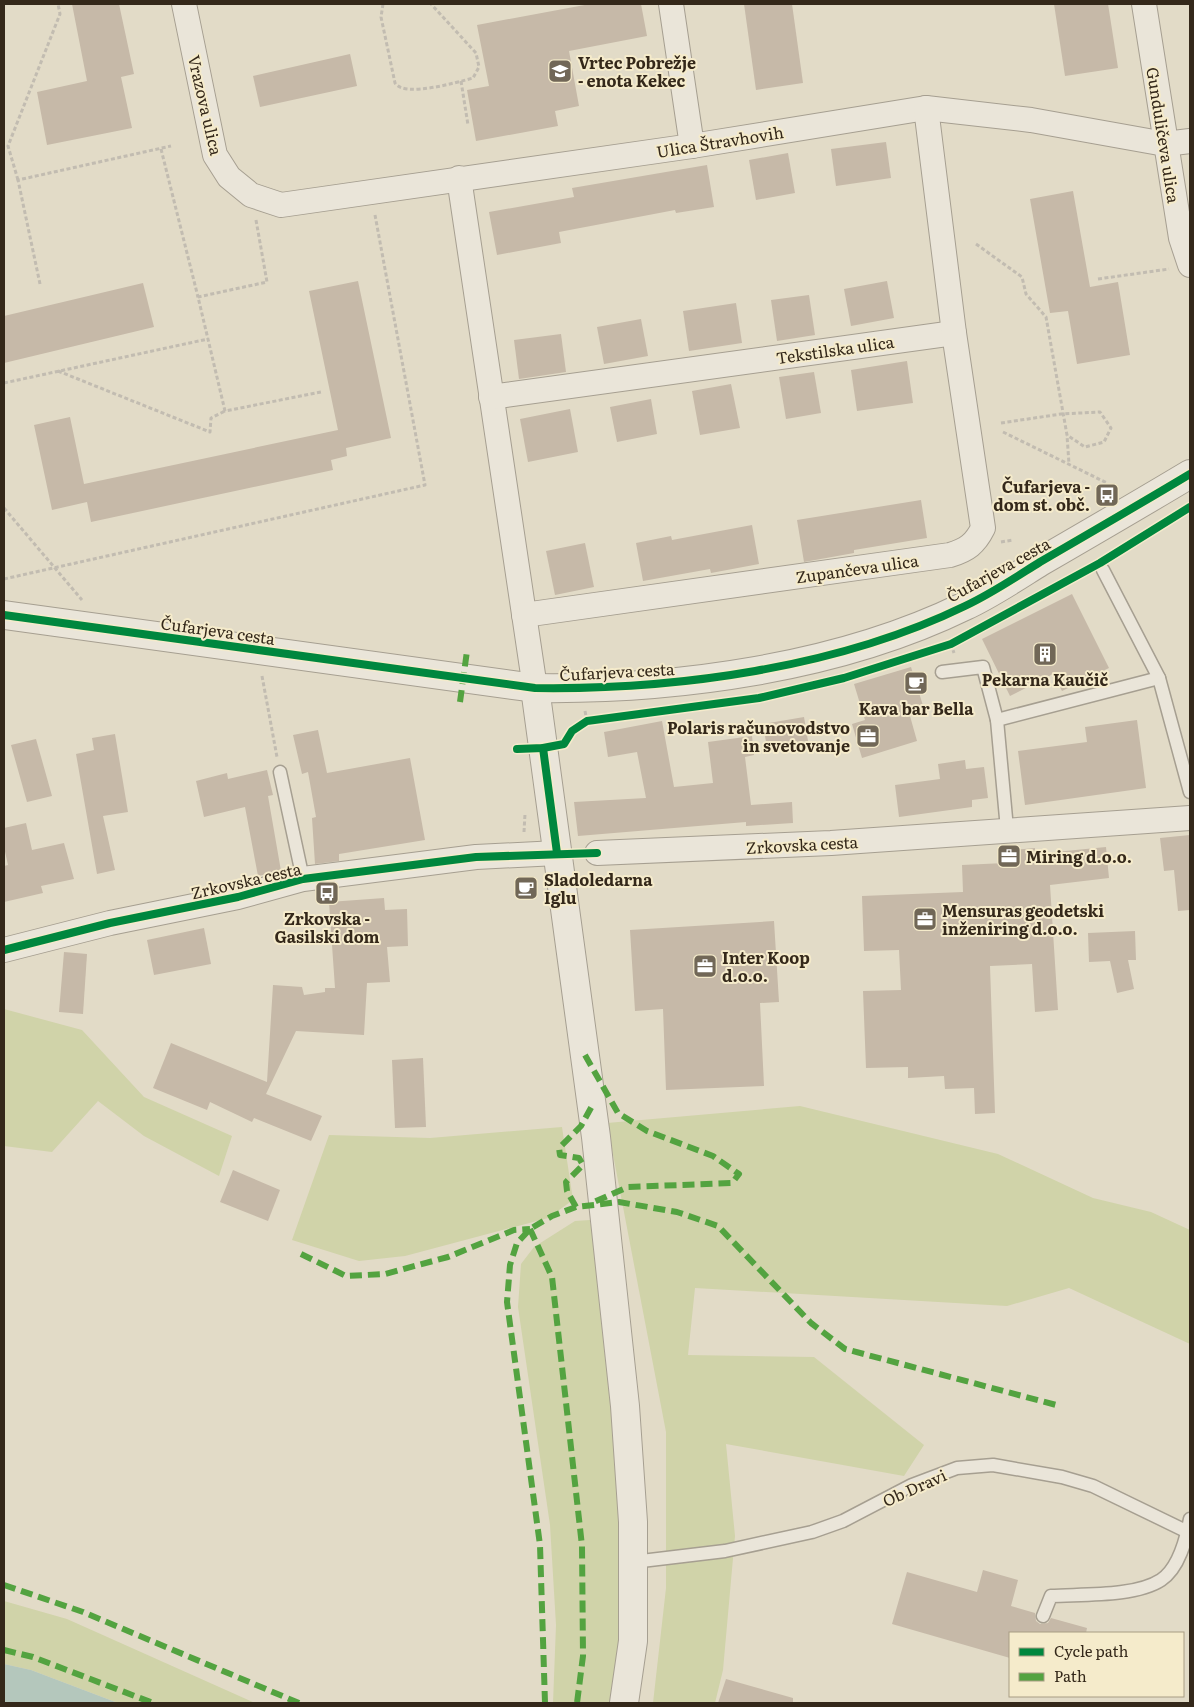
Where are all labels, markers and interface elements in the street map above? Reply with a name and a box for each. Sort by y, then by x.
place label: Vrtec Pobrežje - enota Kekec [578,50,696,92]
street label: Vrazova ulica [183,53,229,158]
school or university icon: Vrtec Pobrežje - enota Kekec [547,58,573,84]
street label: Gunduličeva ulica [1141,65,1187,205]
street label: Ulica Štravhovih [655,119,786,163]
street label: Tekstilska ulica [774,329,896,369]
place label: Čufarjeva - dom st. obč. [993,474,1090,516]
bus stop icon: Čufarjeva - dom st. obč. [1094,482,1120,508]
street label: Čufarjeva cesta [942,530,1055,607]
street label: Zupančeva ulica [794,547,920,588]
street label: Čufarjeva cesta [159,610,277,650]
building icon: Pekarna Kaučič [1032,641,1058,667]
street label: Čufarjeva cesta [559,656,676,686]
place label: Pekarna Kaučič [982,667,1109,691]
cafe icon: Kava bar Bella [903,670,929,696]
place label: Kava bar Bella [858,696,974,720]
place label: Polaris računovodstvo in svetovanje [667,715,850,757]
office icon: Polaris računovodstvo in svetovanje [855,723,881,749]
street label: Zrkovska cesta [745,829,859,859]
office icon: Miring d.o.o. [996,843,1022,869]
place label: Miring d.o.o. [1026,844,1132,868]
street label: Zrkovska cesta [189,856,304,904]
place label: Sladoledarna Iglu [544,867,653,909]
cafe icon: Sladoledarna Iglu [513,875,539,901]
bus stop icon: Zrkovska - Gasilski dom [314,880,340,906]
place label: Mensuras geodetski inženiring d.o.o. [942,898,1104,940]
place label: Zrkovska - Gasilski dom [274,906,380,948]
office icon: Mensuras geodetski inženiring d.o.o. [912,906,938,932]
place label: Inter Koop d.o.o. [722,945,810,987]
office icon: Inter Koop d.o.o. [692,953,718,979]
street label: Ob Dravi [878,1462,950,1512]
legend [1009,1632,1184,1697]
text: Cycle path [1054,1639,1129,1662]
text: Path [1054,1664,1087,1687]

